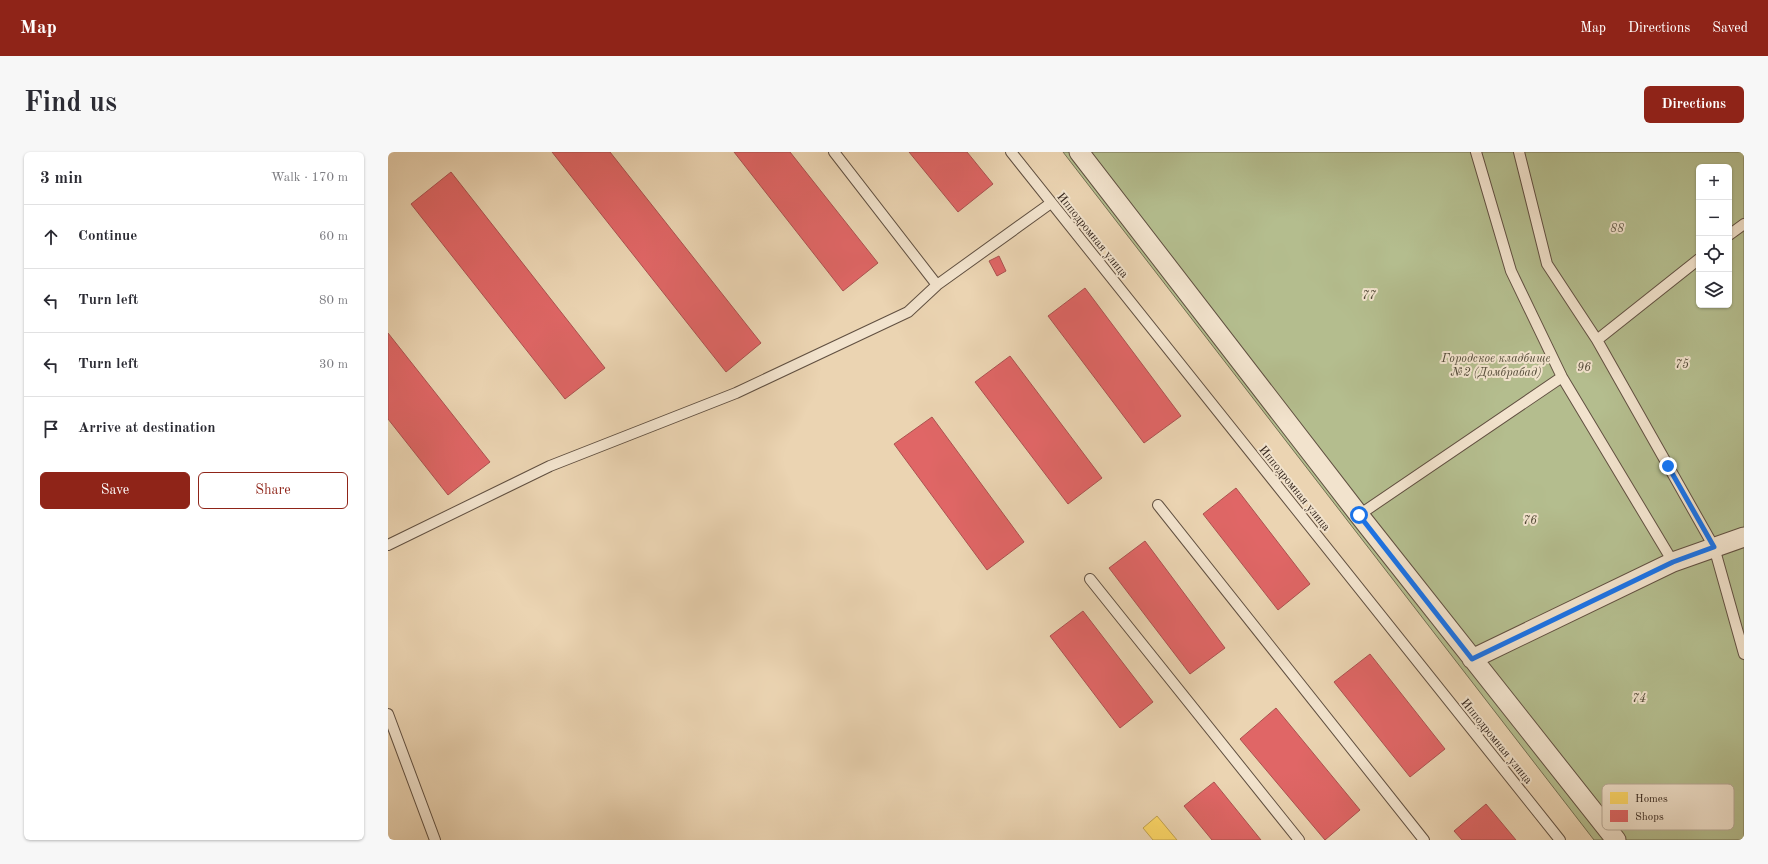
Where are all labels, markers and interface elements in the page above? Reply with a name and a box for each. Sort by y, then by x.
text: Map [20,19,57,38]
text: Map [1580,21,1606,35]
text: Directions [1628,21,1690,35]
text: Saved [1712,21,1748,35]
button: Directions [1644,86,1744,123]
text: Find us [24,90,117,118]
map controls [1696,164,1732,308]
button: + [1696,164,1732,200]
text: 3 min [40,170,83,187]
text: Walk · 170 m [271,171,348,184]
street label: Ипподромная улица [1054,191,1130,281]
button: − [1696,200,1732,236]
park label: 88 [1610,223,1624,235]
icon: ahead [40,226,62,248]
text: Continue [78,229,137,244]
text: 60 m [319,230,348,243]
button: locate [1696,236,1732,272]
button: layers [1696,272,1732,308]
icon: left [40,290,62,312]
park label: 77 [1362,290,1377,302]
text: Turn left [78,293,138,308]
text: 80 m [319,294,348,307]
park label: Городское кладбище №2 (Домбрабад) [1440,352,1551,379]
icon: left [40,354,62,376]
text: Turn left [78,357,138,372]
text: 30 m [319,358,348,371]
park label: 75 [1675,358,1689,371]
park label: 96 [1577,362,1591,374]
icon: arrive [40,418,62,440]
text: Arrive at destination [78,421,216,436]
street label: Ипподромная улица [1256,444,1332,534]
route end [1659,457,1677,475]
button: Save [40,472,190,509]
button: Share [198,472,348,509]
route start [1350,506,1368,524]
park label: 76 [1523,515,1537,527]
park label: 74 [1632,693,1646,705]
street label: Ипподромная улица [1458,697,1534,787]
legend [1602,784,1734,830]
text: Homes [1635,794,1668,805]
text: Shops [1635,812,1664,823]

